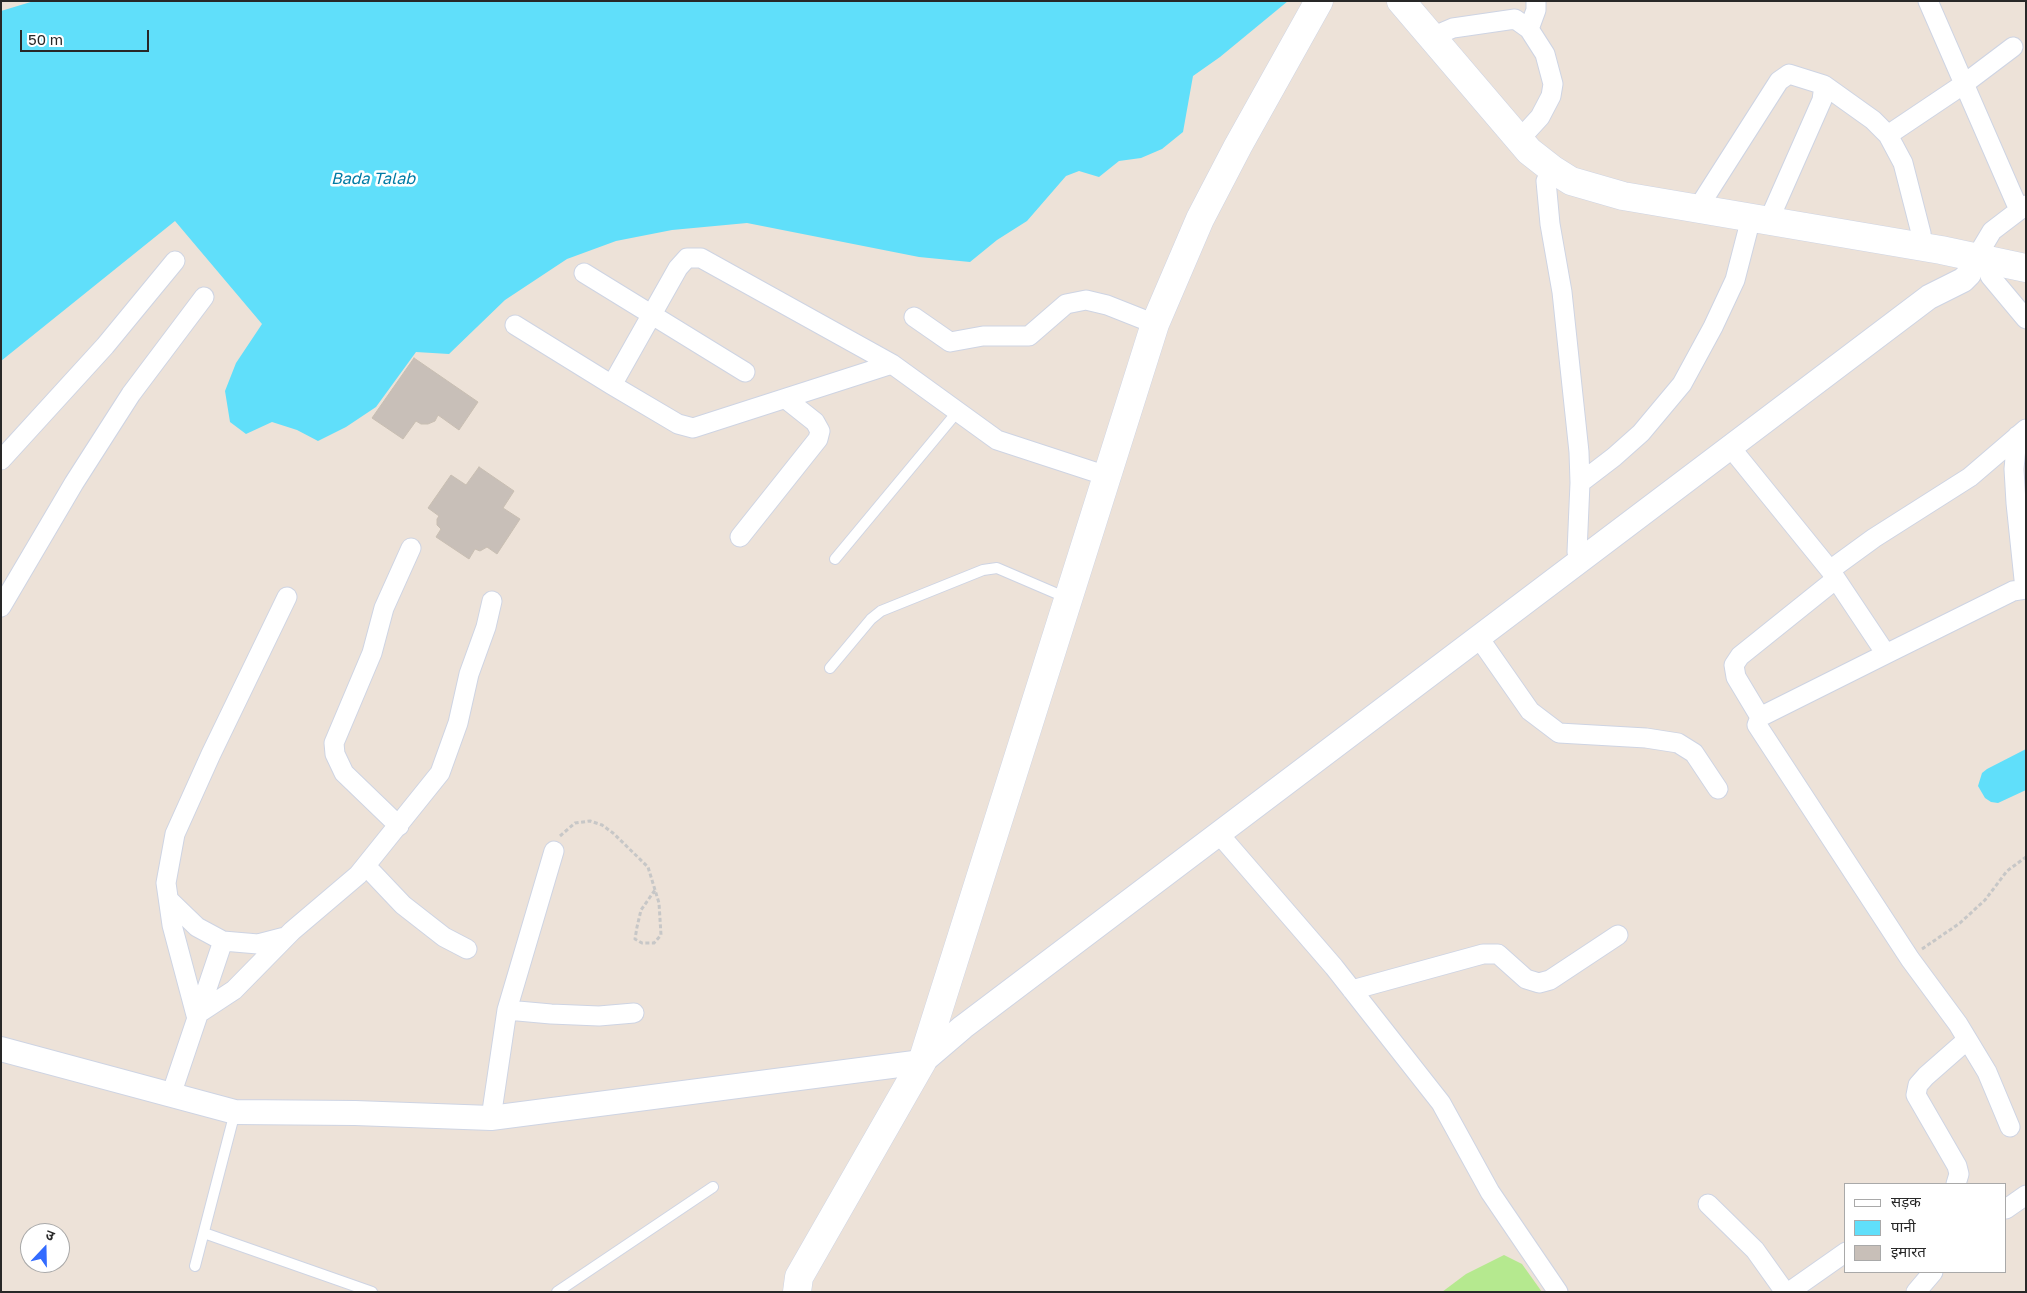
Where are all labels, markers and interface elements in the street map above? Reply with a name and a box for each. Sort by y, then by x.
scale bar [22,20,151,52]
text: 50 m [28,30,63,48]
water label: Bada Talab [331,169,415,189]
legend [1844,1183,2007,1273]
text: सड़क [1891,1192,1921,1210]
text: पानी [1891,1217,1916,1235]
north arrow [20,1223,70,1273]
text: उ [43,1225,57,1244]
text: इमारत [1891,1242,1926,1260]

